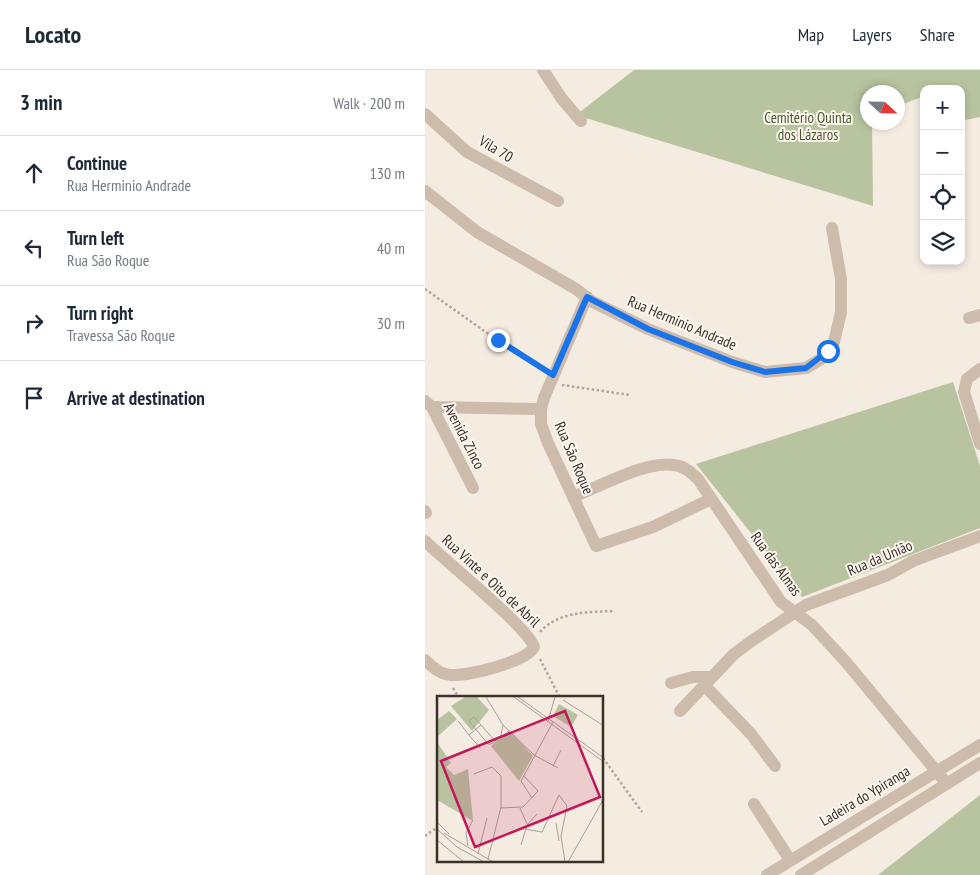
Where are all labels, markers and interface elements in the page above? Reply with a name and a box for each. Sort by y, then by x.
text: Locato [25,19,81,50]
text: Map [798,23,824,46]
text: Layers [852,23,892,46]
text: Share [920,23,955,46]
north arrow [860,85,905,130]
map controls [920,85,965,265]
button: + [920,85,965,130]
text: 3 min [20,89,62,116]
text: Walk · 200 m [333,93,405,113]
park label: Cemitério Quinta dos Lázaros [764,108,852,144]
button: − [920,130,965,175]
street label: Vila 70 [475,131,517,166]
text: Continue [67,151,127,175]
icon: ahead [20,159,48,187]
text: 130 m [370,163,405,183]
text: Rua Herminio Andrade [67,175,191,195]
button: locate [920,175,965,220]
button: layers [920,220,965,265]
text: Turn left [67,226,124,250]
icon: left [20,234,48,262]
text: 40 m [377,238,405,258]
text: Rua São Roque [67,250,149,270]
street label: Rua Herminio Andrade [625,291,739,354]
text: Turn right [67,301,133,325]
icon: right [20,309,48,337]
text: 30 m [377,313,405,333]
text: Travessa São Roque [67,325,175,345]
route end [487,329,510,352]
route start [817,340,840,363]
icon: arrive [20,384,48,412]
text: Arrive at destination [67,386,205,410]
street label: Avenida Zinco [440,399,489,472]
street label: Rua São Roque [551,419,598,497]
street label: Rua das Almas [747,528,806,599]
street label: Rua Vinte e Oito de Abril [438,530,545,631]
street label: Rua da União [844,535,915,580]
inset map [437,696,604,862]
street label: Ladeira do Ypiranga [816,761,913,830]

